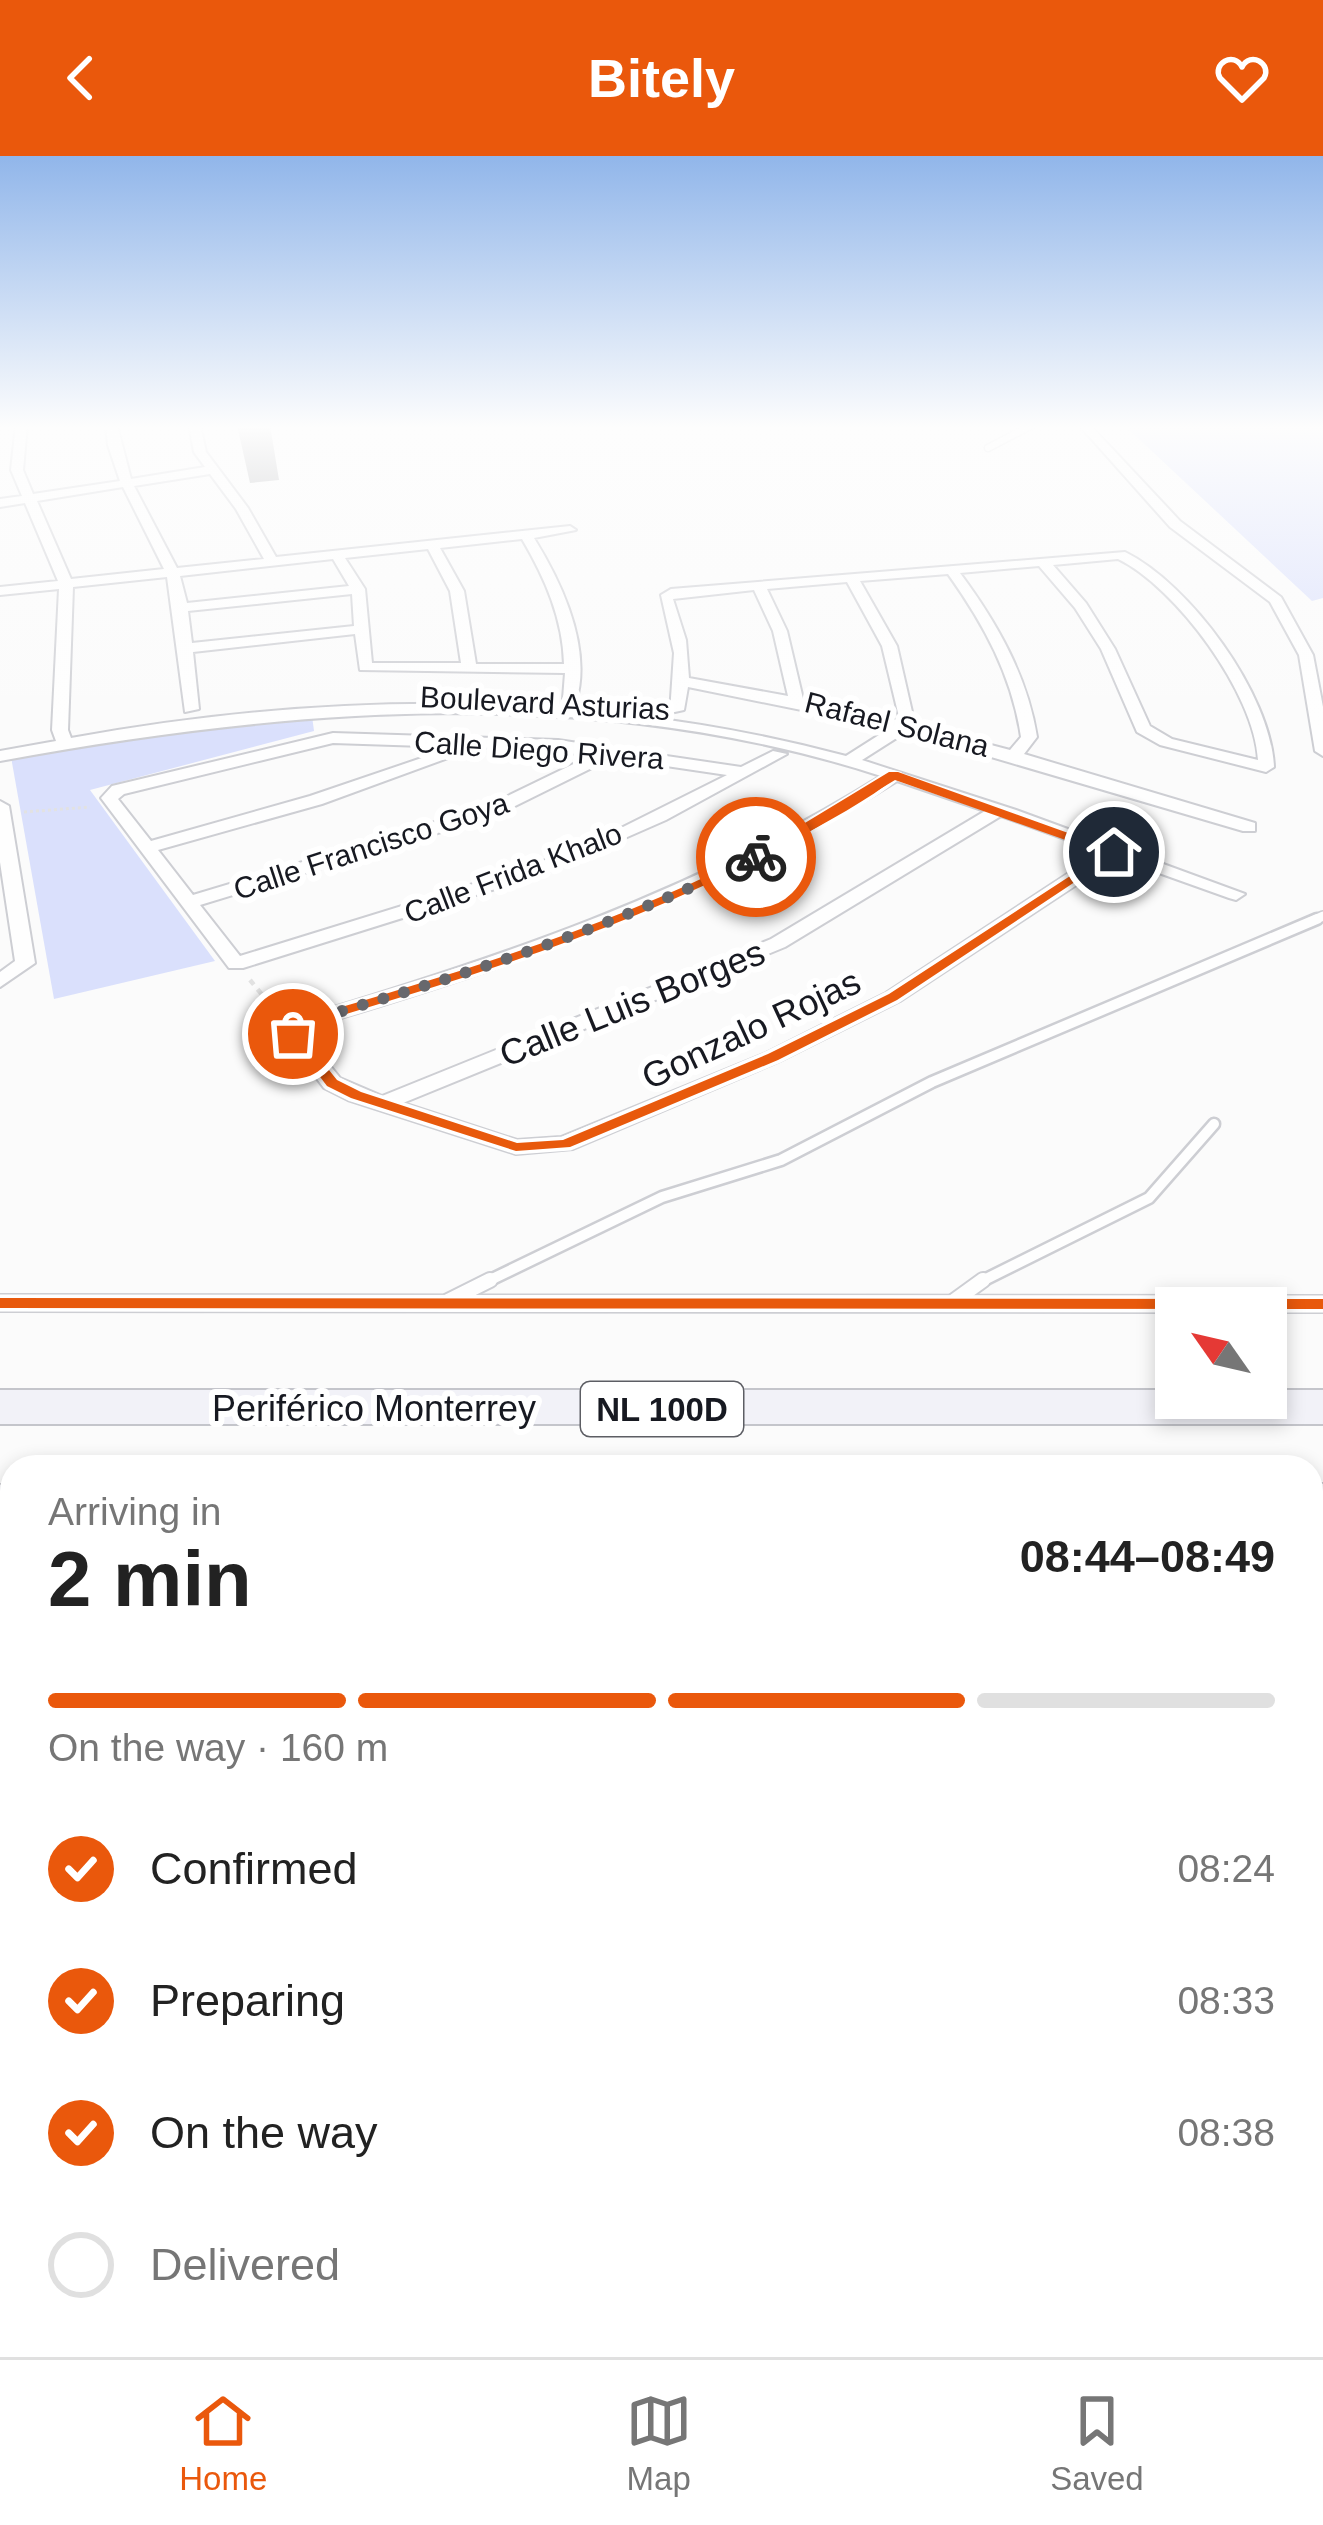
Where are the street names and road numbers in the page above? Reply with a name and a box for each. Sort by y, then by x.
street label: Boulevard Asturias [419,680,671,726]
street label: Rafael Solana [802,685,993,763]
street label: Calle Diego Rivera [413,725,665,775]
street label: Calle Francisco Goya [230,786,513,906]
street label: Calle Frida Khalo [400,816,626,930]
street label: Calle Luis Borges [494,931,770,1075]
street label: Gonzalo Rojas [635,961,867,1097]
road number: NL 100D [581,1382,743,1436]
street label: Periférico Monterrey [212,1388,536,1429]

